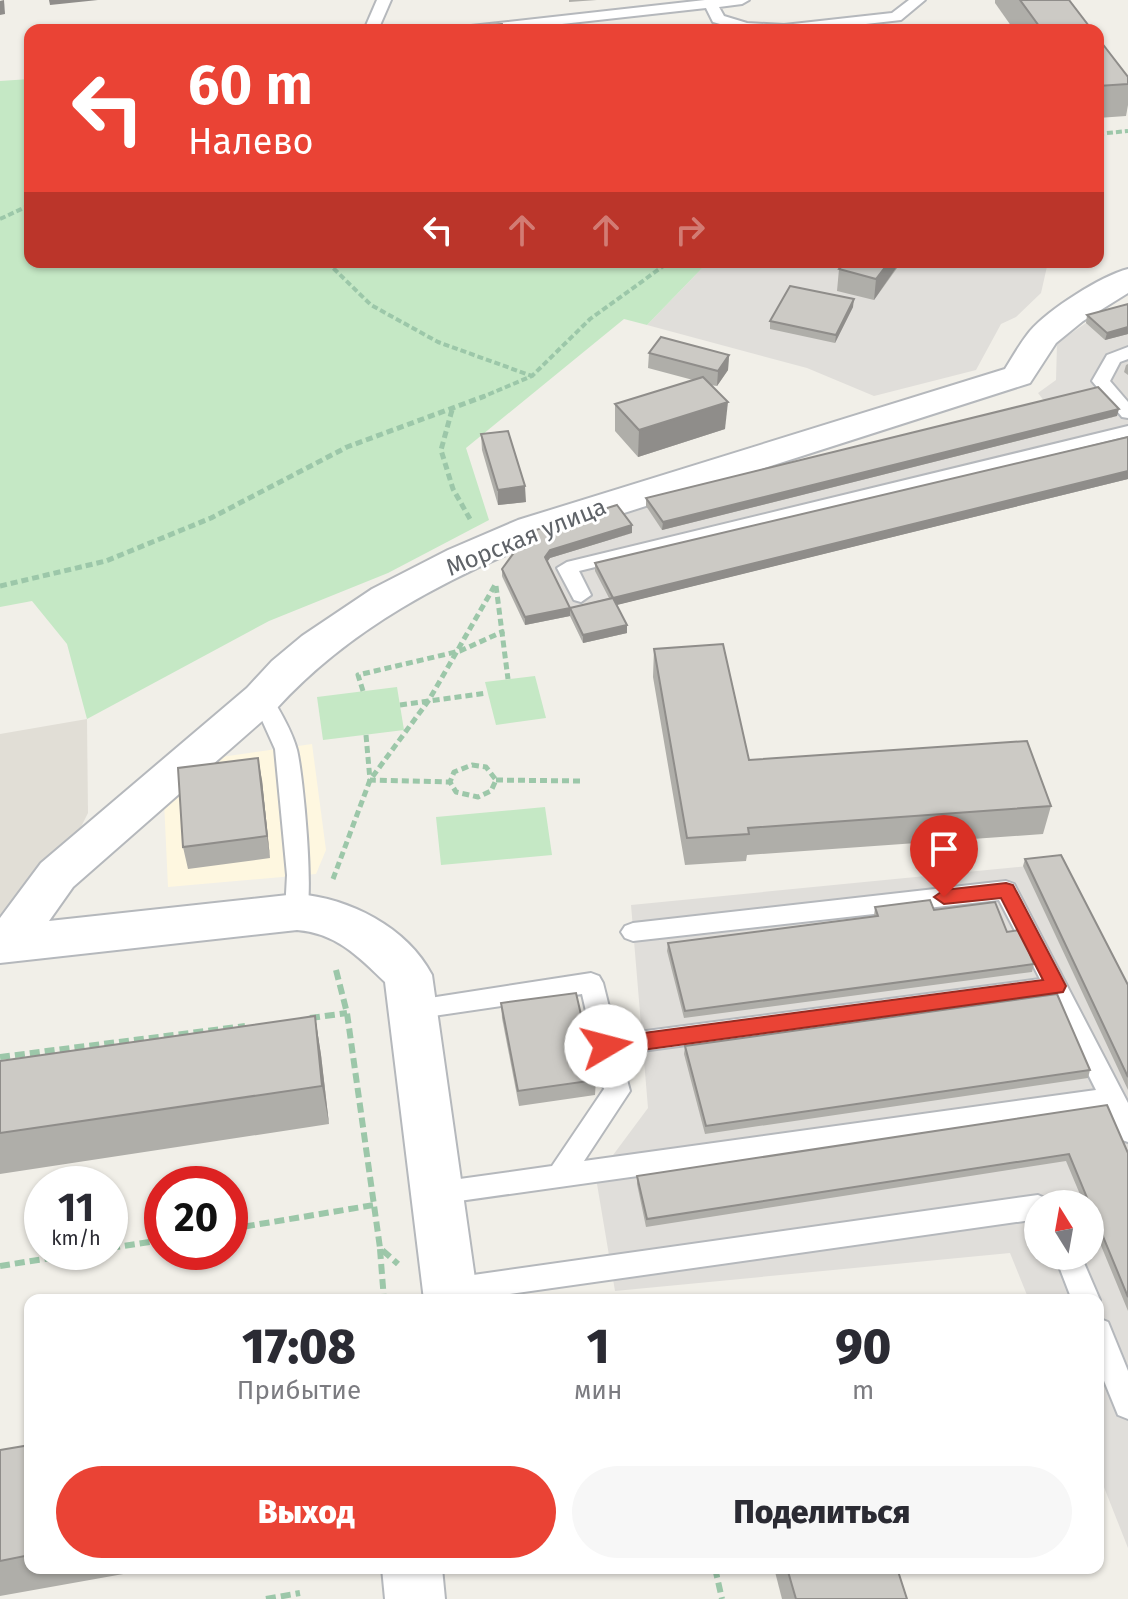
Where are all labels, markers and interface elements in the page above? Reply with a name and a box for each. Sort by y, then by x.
text: 60 m [188,52,313,119]
icon: left [56,56,160,160]
text: Налево [188,120,314,164]
icon: left [416,208,460,252]
icon: ahead [500,208,544,252]
icon: ahead [584,208,628,252]
icon: right [668,208,712,252]
street label: Морская улица [442,492,610,582]
pin [910,815,978,897]
icon: arrive [922,827,966,871]
position arrow [564,1004,648,1088]
speed limit sign: 20 [144,1166,248,1270]
text: 11 [58,1184,94,1232]
north arrow [1024,1190,1104,1270]
map controls [1024,1190,1104,1270]
text: km/h [51,1226,101,1250]
text: 17:08 [242,1318,356,1376]
text: 1 [587,1318,610,1376]
text: 90 [835,1318,891,1376]
text: Прибытие [237,1375,361,1406]
text: мин [574,1375,622,1406]
text: m [852,1375,874,1406]
button: Выход [56,1466,556,1558]
button: Поделиться [572,1466,1072,1558]

